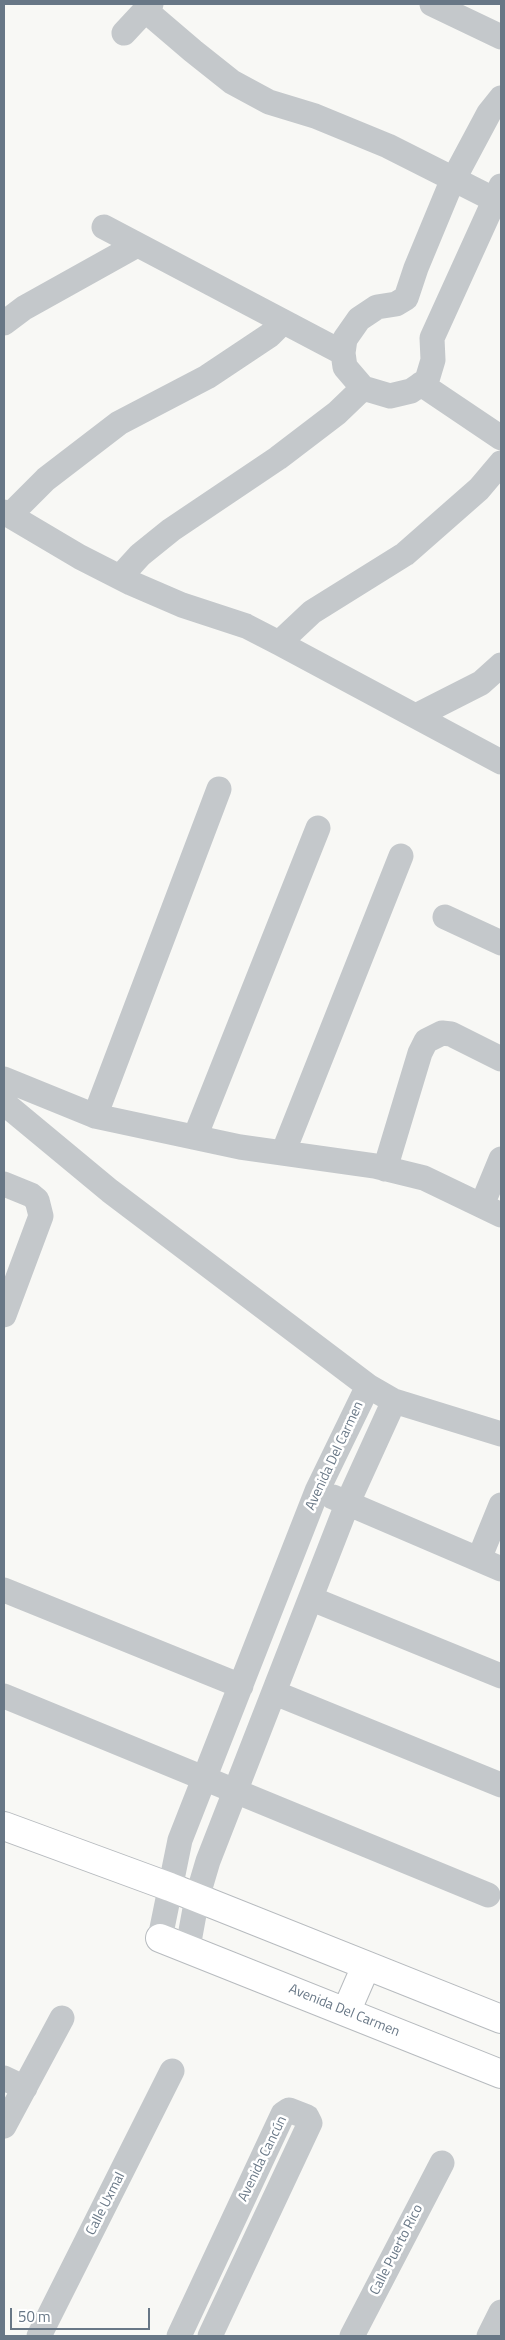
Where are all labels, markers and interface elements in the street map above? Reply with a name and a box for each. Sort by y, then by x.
street label: Avenida Del Carmen [302,1399,368,1513]
street label: Avenida Del Carmen [286,1981,402,2041]
street label: Avenida Cancún [235,2113,291,2205]
street label: Calle Uxmal [83,2170,129,2238]
street label: Calle Puerto Rico [367,2202,427,2298]
scale bar [12,2298,152,2330]
text: 50 m [18,2305,51,2328]

